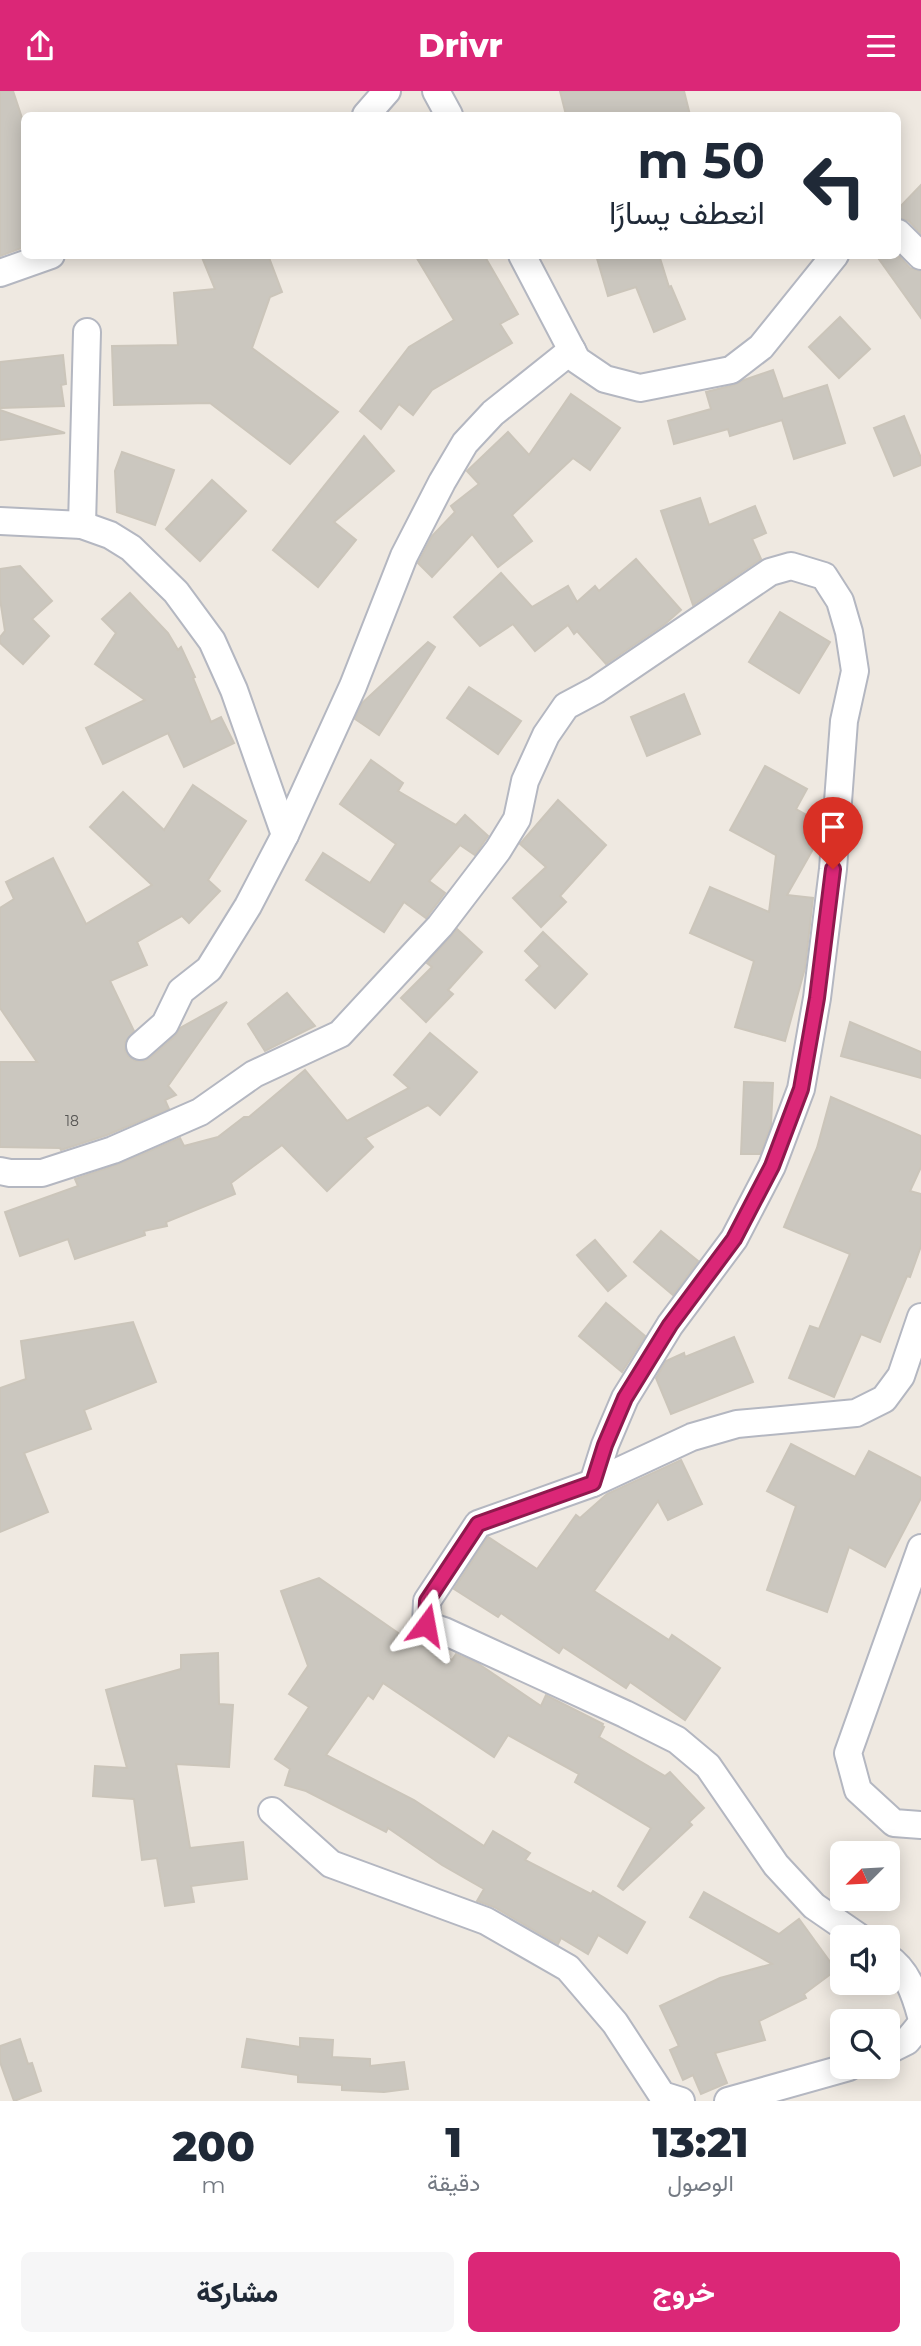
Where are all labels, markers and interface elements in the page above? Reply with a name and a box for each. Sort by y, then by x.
text: Drivr [418,26,503,65]
icon: share [21,27,59,65]
icon: menu [862,27,900,65]
text: 50 m [637,131,765,190]
icon: left [789,140,880,231]
text: انعطف يسارًا [609,193,765,232]
pin [803,797,863,869]
icon: arrive [814,808,852,846]
house number: 18 [65,1112,79,1130]
position arrow [389,1588,463,1662]
north arrow [830,1841,900,1911]
map controls [830,1841,900,2079]
button: sound [830,1925,900,1995]
button: search [830,2009,900,2079]
text: 1 [445,2116,462,2168]
text: 13:21 [652,2116,749,2168]
text: 200 [172,2120,255,2172]
text: دقيقة [427,2169,480,2197]
text: الوصول [667,2169,734,2197]
text: m [201,2171,226,2199]
button: مشاركة [21,2252,454,2332]
button: خروج [468,2252,900,2332]

